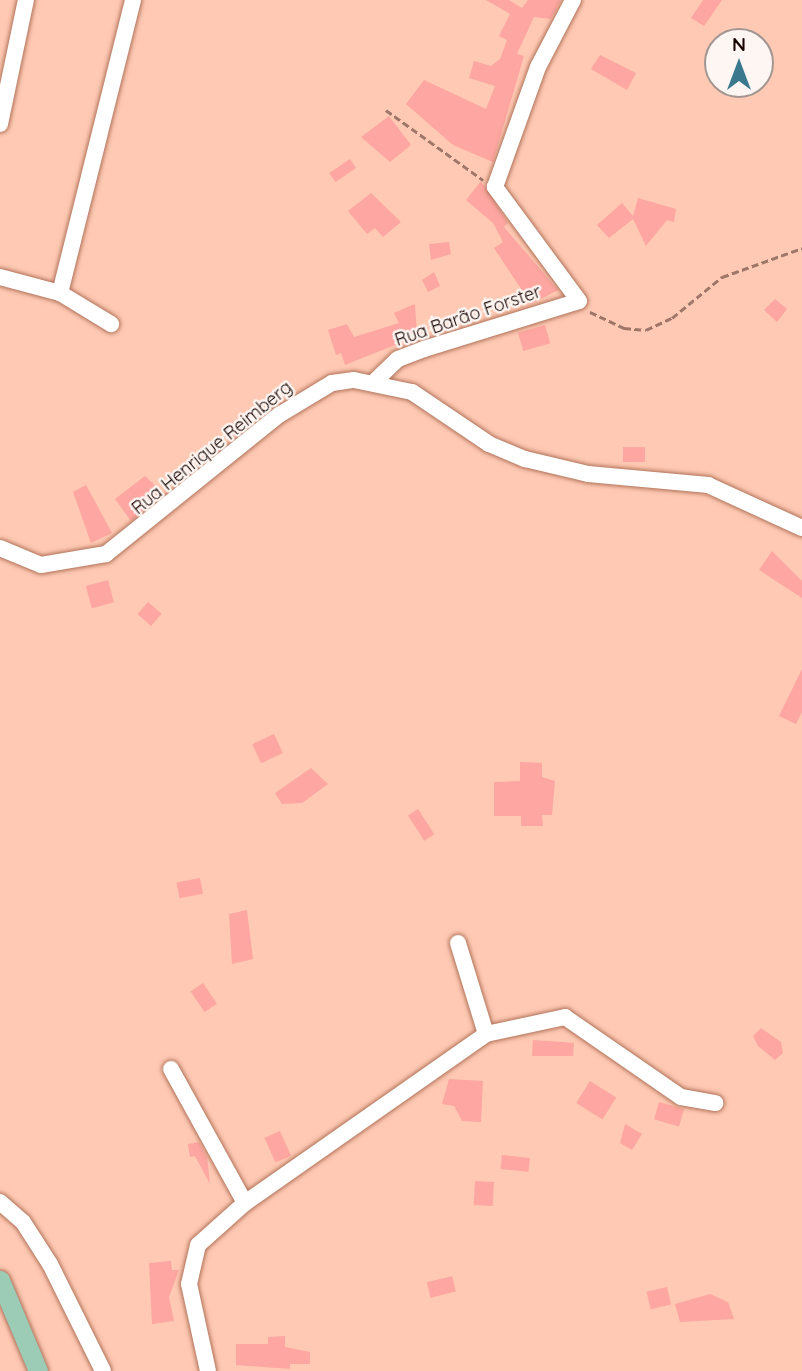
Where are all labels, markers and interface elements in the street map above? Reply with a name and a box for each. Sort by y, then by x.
north arrow [704,28,774,98]
text: N [732,32,746,56]
street label: Rua Barão Forster [392,281,544,351]
street label: Rua Henrique Reimberg [128,377,296,519]

